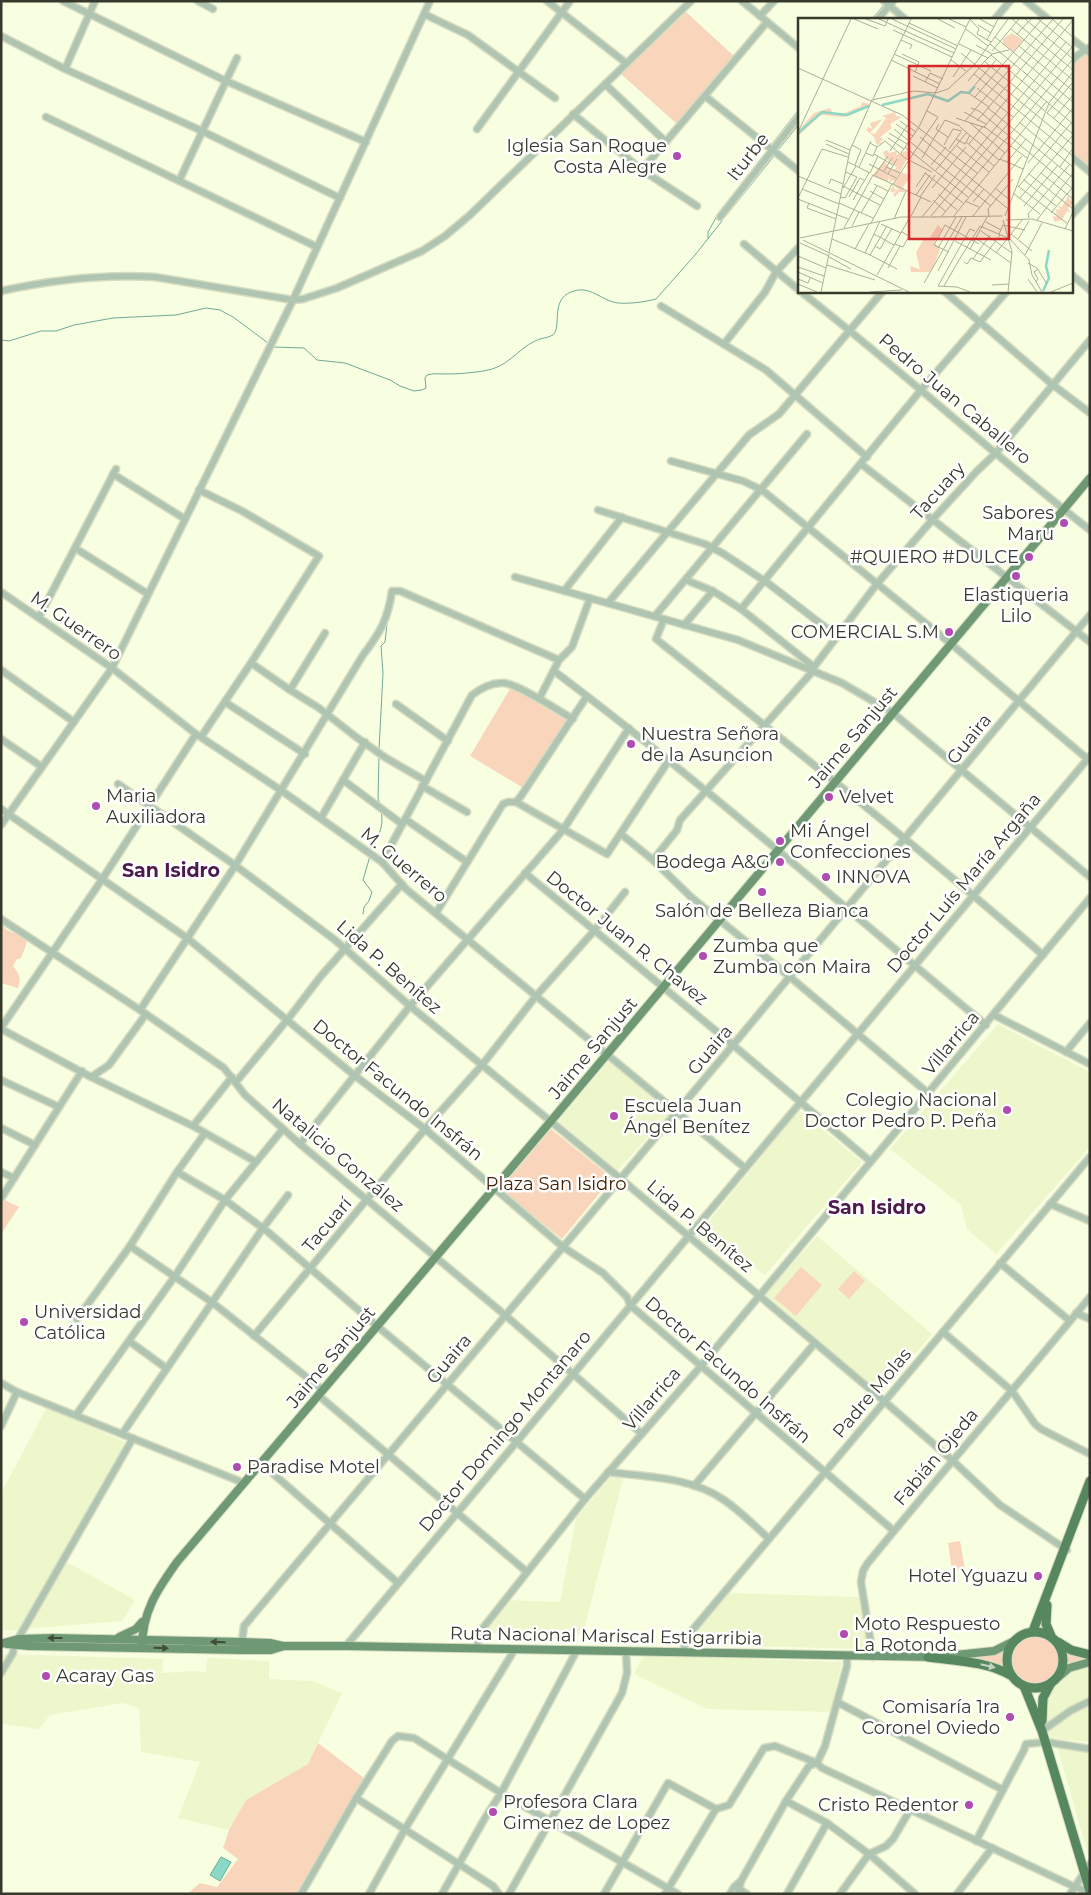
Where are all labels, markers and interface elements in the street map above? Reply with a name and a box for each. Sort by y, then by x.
inset map [798,18,1074,292]
street label: Iturbe [722,128,774,185]
place label: Iglesia San Roque Costa Alegre [507,135,667,178]
marker: Iglesia San Roque Costa Alegre [671,150,683,162]
street label: Pedro Juan Caballero [874,329,1036,469]
street label: Tacuary [906,457,970,524]
place label: Sabores Maru [982,502,1054,545]
marker: Sabores Maru [1058,517,1070,529]
place label: #QUIERO #DULCE [850,546,1019,568]
marker: #QUIERO #DULCE [1023,551,1035,563]
marker: Elastiqueria Lilo [1010,570,1022,582]
place label: Elastiqueria Lilo [963,584,1069,627]
street label: M. Guerrero [26,587,126,665]
place label: COMERCIAL S.M [791,621,939,643]
marker: COMERCIAL S.M [943,626,955,638]
street label: Jaime Sanjust [803,682,902,793]
street label: Guaira [942,709,996,769]
place label: Nuestra Señora de la Asuncion [641,723,779,766]
marker: Nuestra Señora de la Asuncion [625,738,637,750]
place label: Maria Auxiliadora [106,785,206,828]
place label: Velvet [839,786,894,808]
street label: Doctor Luís María Argaña [882,789,1046,977]
marker: Velvet [823,791,835,803]
marker: Maria Auxiliadora [90,800,102,812]
place label: Mi Ángel Confecciones [790,820,911,863]
street label: M. Guerrero [356,823,452,907]
marker: Mi Ángel Confecciones [774,835,786,847]
place label: Bodega A&G [656,851,770,873]
marker: Bodega A&G [774,856,786,868]
district label: San Isidro [122,859,220,882]
street label: Doctor Juan R. Chavez [542,866,712,1010]
place label: INNOVA [836,866,910,888]
marker: INNOVA [820,871,832,883]
marker: Salón de Belleza Bianca [756,886,768,898]
place label: Salón de Belleza Bianca [655,900,869,922]
street label: Lida P. Benítez [332,915,446,1019]
place label: Zumba que Zumba con Maira [713,935,871,978]
marker: Zumba que Zumba con Maira [697,950,709,962]
street label: Jaime Sanjust [543,993,642,1104]
street label: Villarrica [918,1006,984,1080]
street label: Doctor Facundo Insfrán [308,1015,488,1165]
street label: Guaira [683,1020,737,1080]
place label: Colegio Nacional Doctor Pedro P. Peña [804,1089,997,1132]
street label: Natalicio González [268,1093,408,1217]
place label: Escuela Juan Ángel Benítez [624,1095,750,1138]
marker: Colegio Nacional Doctor Pedro P. Peña [1001,1104,1013,1116]
marker: Escuela Juan Ángel Benítez [608,1110,620,1122]
park label: Plaza San Isidro [485,1173,627,1195]
street label: Lida P. Benítez [642,1175,758,1277]
street label: Tacuarí [298,1192,357,1257]
district label: San Isidro [828,1196,926,1219]
street label: Doctor Facundo Insfrán [641,1292,815,1448]
place label: Universidad Católica [34,1301,141,1344]
street label: Jaime Sanjust [281,1302,380,1413]
marker: Universidad Católica [18,1316,30,1328]
street label: Doctor Domingo Montanaro [414,1326,596,1536]
street label: Guaira [422,1329,476,1389]
street label: Padre Molas [828,1343,916,1443]
street label: Villarrica [618,1363,686,1435]
street label: Fabián Ojeda [889,1404,983,1510]
place label: Paradise Motel [247,1456,380,1478]
marker: Paradise Motel [231,1461,243,1473]
place label: Hotel Yguazu [908,1565,1028,1587]
marker: Hotel Yguazu [1032,1570,1044,1582]
place label: Moto Respuesto La Rotonda [854,1613,1000,1656]
street label: Ruta Nacional Mariscal Estigarribia [450,1622,762,1650]
marker: Moto Respuesto La Rotonda [838,1628,850,1640]
one-way arrow [47,1634,63,1642]
one-way arrow [210,1637,226,1645]
one-way arrow [153,1645,169,1653]
one-way arrow [981,1662,996,1670]
place label: Acaray Gas [56,1665,154,1687]
marker: Acaray Gas [40,1670,52,1682]
place label: Comisaría 1ra Coronel Oviedo [861,1696,1000,1739]
marker: Comisaría 1ra Coronel Oviedo [1004,1711,1016,1723]
place label: Profesora Clara Gimenez de Lopez [503,1791,670,1834]
place label: Cristo Redentor [818,1794,959,1816]
marker: Cristo Redentor [963,1799,975,1811]
marker: Profesora Clara Gimenez de Lopez [487,1806,499,1818]

